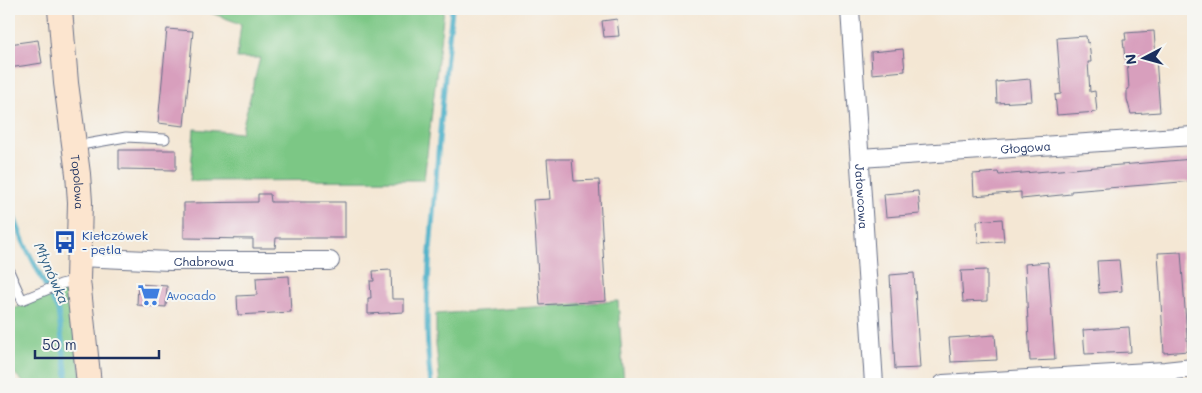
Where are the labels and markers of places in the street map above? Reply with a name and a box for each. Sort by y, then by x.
place label: Kiełczówek - pętla [82,227,148,257]
bus stop icon: Kiełczówek - pętla [52,229,78,255]
supermarket icon: Avocado [136,282,162,308]
place label: Avocado [166,287,216,303]

